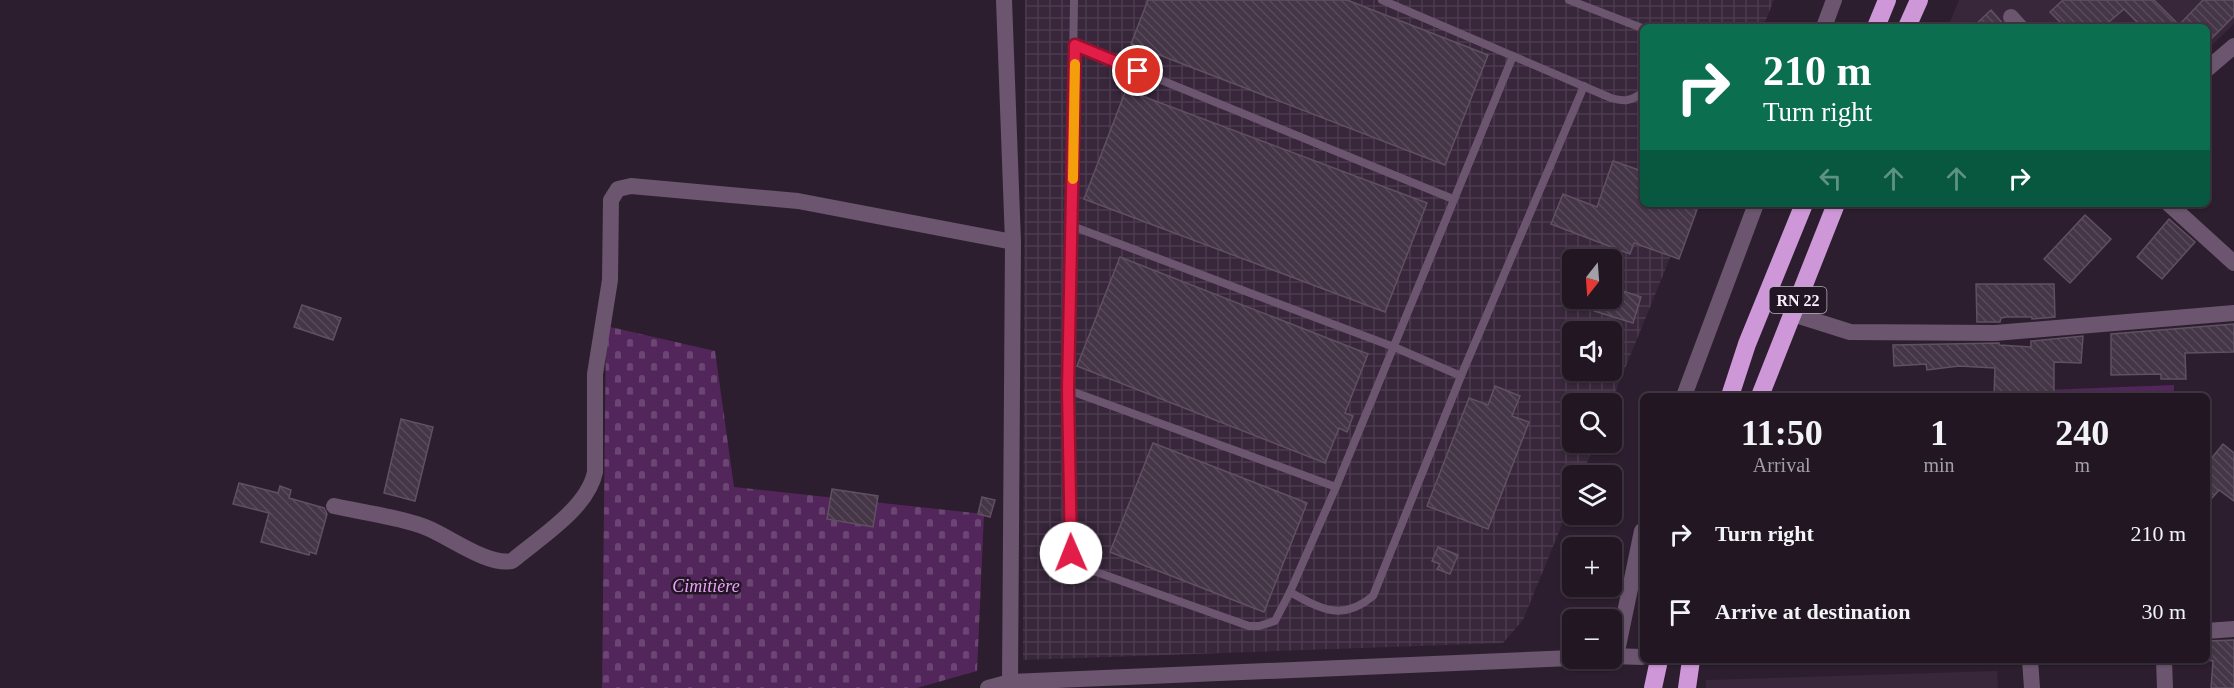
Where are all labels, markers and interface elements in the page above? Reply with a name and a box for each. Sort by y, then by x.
pin [1112,45,1163,96]
icon: right [1664,48,1742,126]
text: 210 m [1763,48,1872,94]
icon: arrive [1121,54,1154,87]
text: Turn right [1763,97,1872,127]
icon: left [1814,162,1847,195]
icon: ahead [1877,162,1910,195]
icon: ahead [1940,162,1973,195]
icon: right [2003,162,2036,195]
north arrow [1562,249,1622,309]
map controls [1562,249,1622,669]
road number: RN 22 [1770,287,1826,313]
button: sound [1562,321,1622,381]
button: search [1562,393,1622,453]
text: 11:50 [1741,413,1823,453]
text: 1 [1930,413,1948,453]
text: 240 [2055,413,2109,453]
text: Arrival [1753,454,1811,476]
text: min [1923,454,1955,476]
text: m [2074,454,2090,476]
button: layers [1562,465,1622,525]
icon: right [1664,518,1697,551]
position arrow [1039,521,1103,585]
text: Turn right [1715,521,1814,546]
text: 210 m [2130,521,2186,546]
button: + [1562,537,1622,597]
park label: Cimitière [672,576,740,596]
icon: arrive [1664,596,1697,629]
text: Arrive at destination [1715,599,1911,624]
text: 30 m [2141,599,2186,624]
button: − [1562,609,1622,669]

